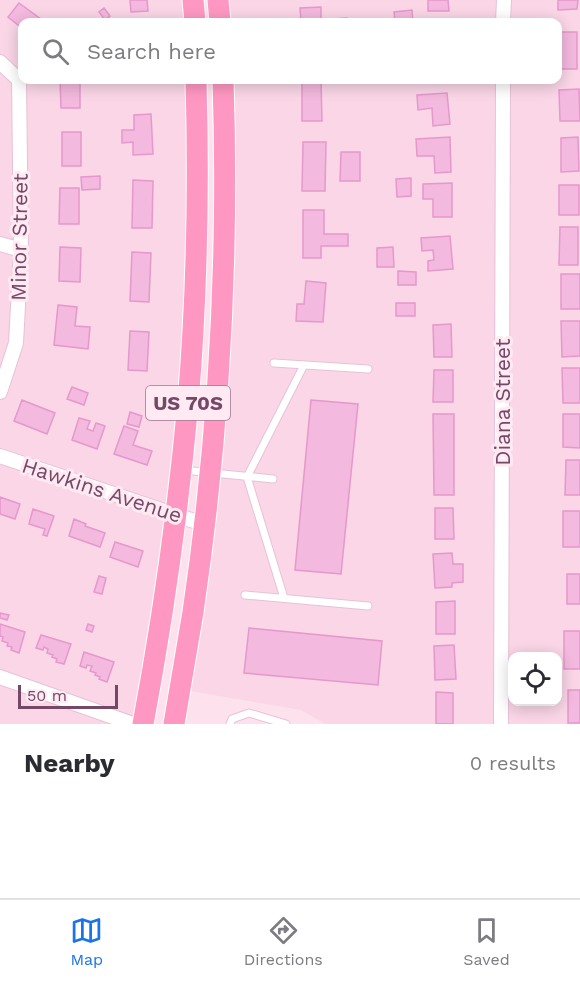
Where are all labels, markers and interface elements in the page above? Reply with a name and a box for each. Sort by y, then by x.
search box [18,18,562,84]
icon: search [39,35,72,68]
text: Search here [87,39,216,64]
street label: Minor Street [5,173,33,301]
street label: Diana Street [490,338,515,466]
road number: US 70S [146,386,230,420]
street label: Hawkins Avenue [19,452,185,528]
map controls [508,652,562,706]
button: locate [508,652,562,706]
scale bar [18,682,118,710]
text: 50 m [27,686,67,705]
text: Nearby [24,748,115,778]
text: 0 results [470,751,556,775]
tab: Map [70,914,103,969]
tab: Directions [244,914,323,969]
tab: Saved [463,914,510,969]

